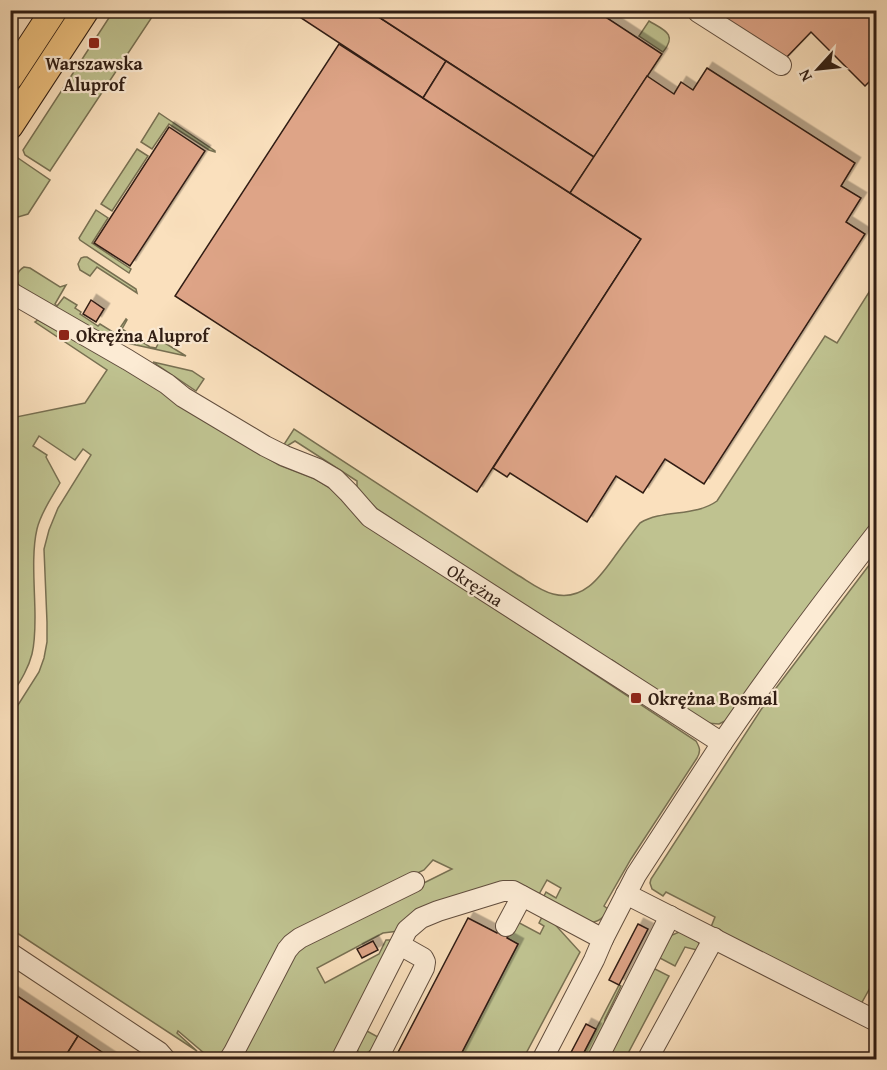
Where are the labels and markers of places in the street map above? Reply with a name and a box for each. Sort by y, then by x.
marker: Warszawska Aluprof [87,36,101,50]
place label: Warszawska Aluprof [45,50,144,98]
place label: Okrężna Aluprof [76,322,211,349]
marker: Okrężna Aluprof [57,328,71,342]
place label: Okrężna Bosmal [648,685,778,712]
marker: Okrężna Bosmal [629,691,643,705]

